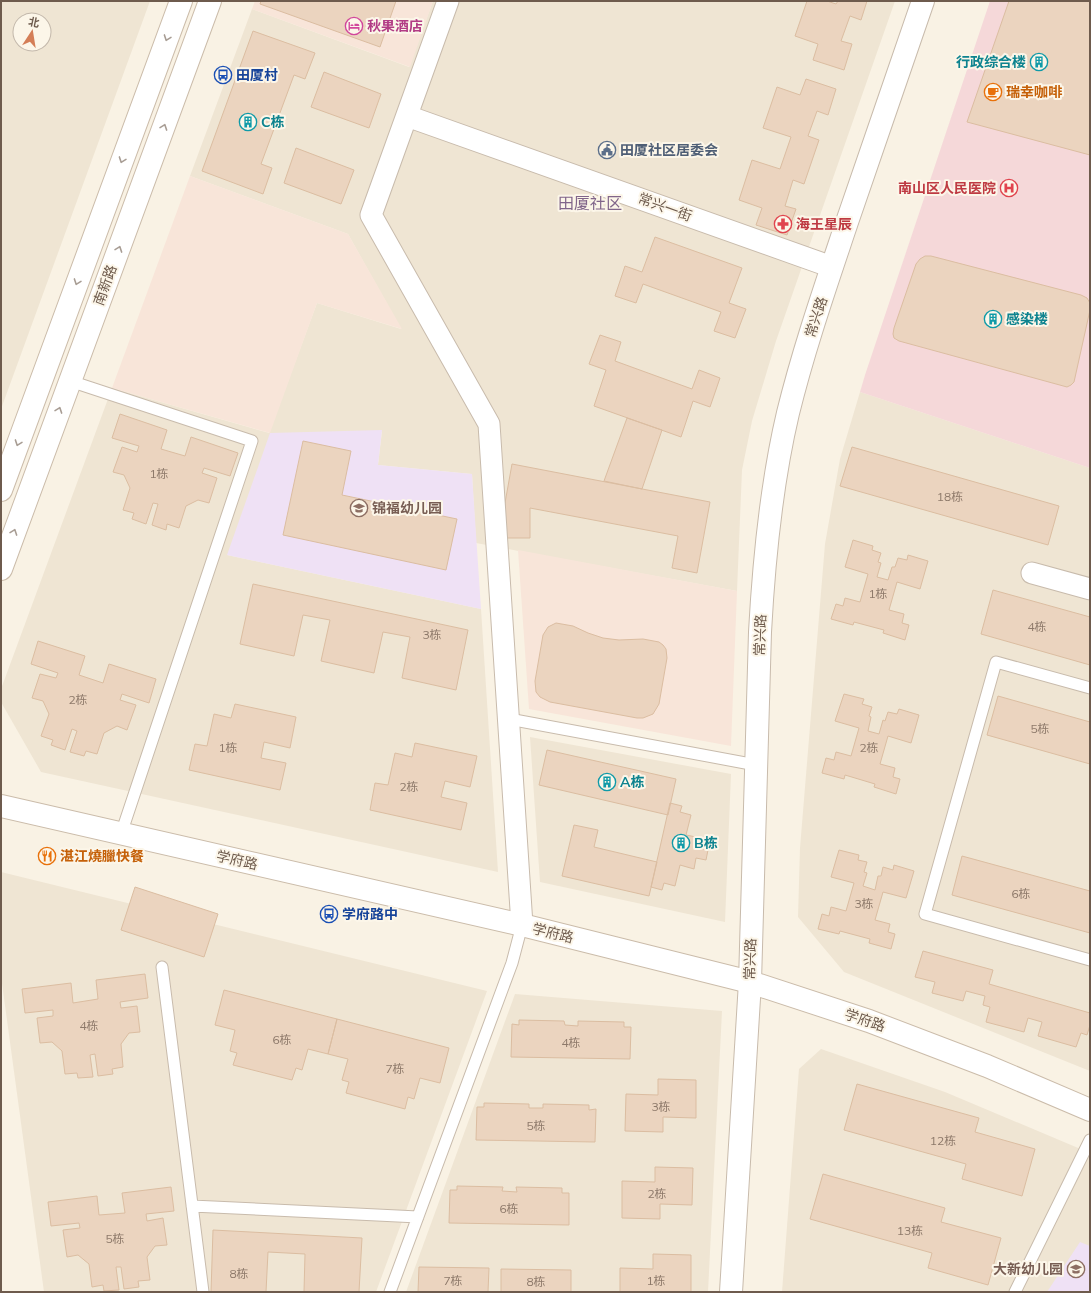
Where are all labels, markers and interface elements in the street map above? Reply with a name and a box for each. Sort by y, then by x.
north arrow [12,12,52,52]
text: 北 [27,14,41,30]
hotel icon: 秋果酒店 [344,16,364,36]
place label: 秋果酒店 [367,17,423,35]
one-way arrow [164,34,172,41]
building icon: 行政综合楼 [1029,52,1049,72]
place label: 行政综合楼 [956,53,1026,71]
bus stop icon: 田厦村 [213,65,233,85]
place label: 田厦村 [236,66,278,84]
cafe icon: 瑞幸咖啡 [983,82,1003,102]
place label: 瑞幸咖啡 [1006,83,1063,101]
building icon: C栋 [238,112,258,132]
place label: C栋 [261,113,285,131]
one-way arrow [159,124,167,131]
public building icon: 田厦社区居委会 [597,140,617,160]
place label: 田厦社区居委会 [620,141,718,159]
one-way arrow [119,156,127,163]
hospital icon: 南山区人民医院 [999,178,1019,198]
place label: 南山区人民医院 [898,179,996,197]
street label: 常兴一街 [636,189,694,225]
district label: 田厦社区 [558,193,622,213]
pharmacy icon: 海王星辰 [773,214,793,234]
place label: 海王星辰 [796,215,852,233]
one-way arrow [114,246,122,253]
street label: 南新路 [89,262,121,308]
one-way arrow [74,278,82,285]
street label: 常兴路 [801,294,831,340]
building icon: 感染楼 [983,309,1003,329]
place label: 感染楼 [1006,310,1048,328]
one-way arrow [55,407,63,414]
one-way arrow [15,439,23,446]
house number: 1栋 [149,466,169,481]
house number: 18栋 [937,489,963,504]
school or university icon: 锦福幼儿园 [349,498,369,518]
place label: 锦福幼儿园 [372,499,442,517]
one-way arrow [10,529,18,536]
house number: 1栋 [868,586,888,601]
street label: 常兴路 [750,614,770,656]
house number: 4栋 [1027,619,1047,634]
house number: 3栋 [422,627,442,642]
house number: 2栋 [68,692,88,707]
house number: 5栋 [1030,721,1050,736]
house number: 1栋 [218,740,238,755]
house number: 2栋 [859,740,879,755]
building icon: A栋 [597,772,617,792]
place label: A栋 [620,773,645,791]
house number: 2栋 [399,779,419,794]
building icon: B栋 [671,833,691,853]
place label: B栋 [694,834,718,852]
restaurant icon: 湛江燒臘快餐 [37,846,57,866]
place label: 湛江燒臘快餐 [60,847,144,865]
street label: 学府路 [215,847,259,873]
house number: 6栋 [1011,886,1031,901]
house number: 3栋 [854,896,874,911]
bus stop icon: 学府路中 [319,904,339,924]
place label: 学府路中 [342,905,398,923]
street label: 学府路 [530,919,576,947]
street label: 常兴路 [740,938,760,980]
street label: 学府路 [842,1005,888,1035]
house number: 4栋 [79,1018,99,1033]
house number: 6栋 [272,1032,292,1047]
house number: 4栋 [561,1035,581,1050]
house number: 7栋 [385,1061,405,1076]
house number: 3栋 [651,1099,671,1114]
house number: 5栋 [526,1118,546,1133]
house number: 12栋 [930,1133,956,1148]
house number: 2栋 [647,1186,667,1201]
house number: 6栋 [499,1201,519,1216]
house number: 13栋 [897,1223,923,1238]
house number: 5栋 [105,1231,125,1246]
school or university icon: 大新幼儿园 [1066,1259,1086,1279]
place label: 大新幼儿园 [993,1260,1063,1278]
house number: 8栋 [229,1266,249,1281]
house number: 7栋 [443,1273,463,1288]
house number: 1栋 [646,1273,666,1288]
house number: 8栋 [526,1274,546,1289]

